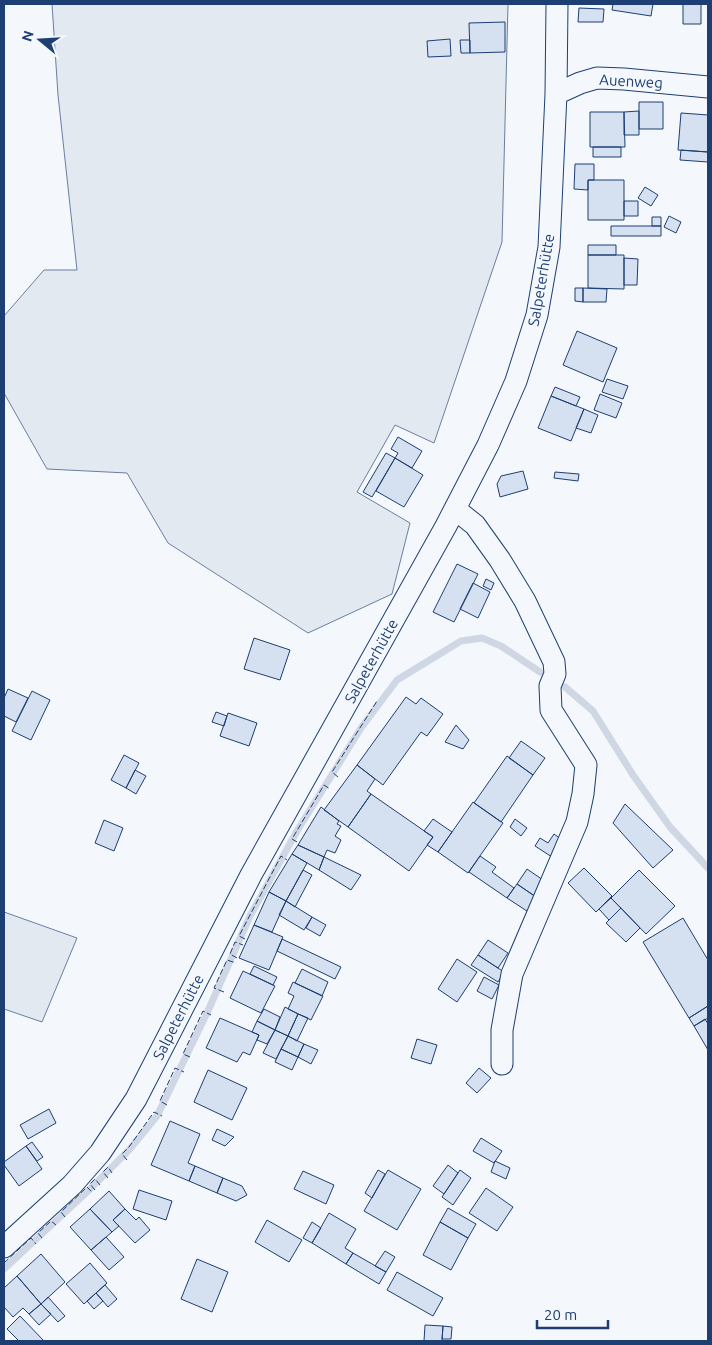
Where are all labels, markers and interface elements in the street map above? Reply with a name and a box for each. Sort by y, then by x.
north arrow [15,15,65,65]
text: N [18,29,37,43]
street label: Auenweg [599,71,663,91]
street label: Salpeterhütte [525,232,557,328]
street label: Salpeterhütte [341,616,401,706]
street label: Salpeterhütte [149,971,207,1063]
scale bar [537,1298,608,1330]
text: 20 m [544,1306,577,1323]

